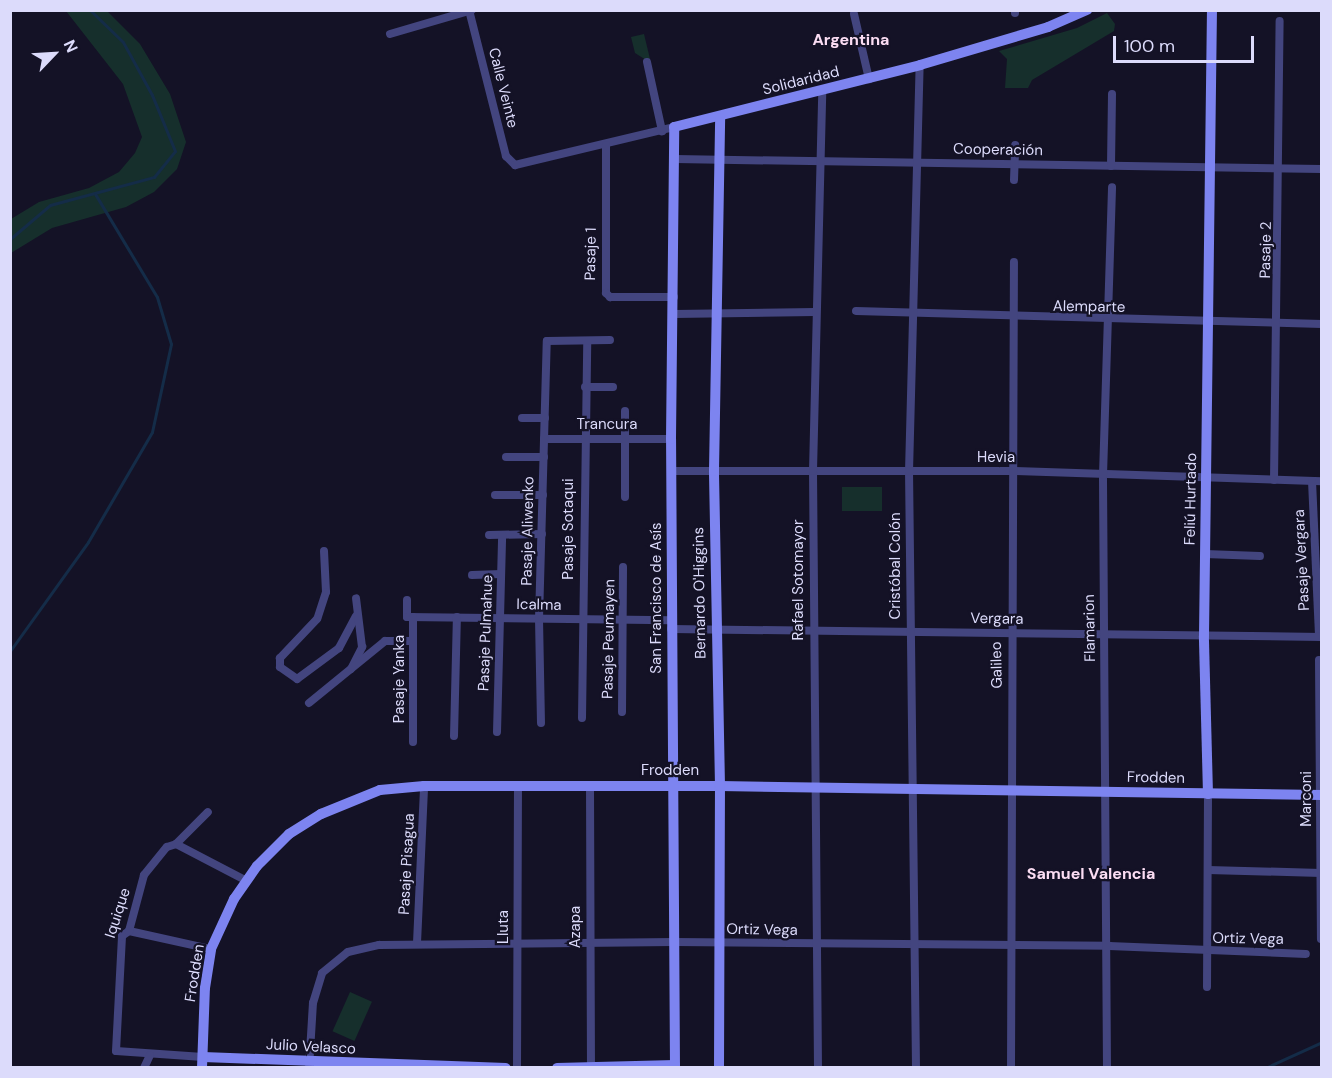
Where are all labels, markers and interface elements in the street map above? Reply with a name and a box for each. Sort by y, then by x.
north arrow [24,24,84,84]
scale bar [1116,24,1257,62]
district label: Argentina [813,30,889,50]
text: 100 m [1124,34,1175,58]
text: N [59,36,83,56]
street label: Calle Veinte [484,46,522,130]
street label: Solidaridad [761,63,841,99]
street label: Cooperación [953,140,1043,160]
street label: Pasaje 2 [1257,221,1275,279]
street label: Pasaje 1 [582,227,600,281]
street label: Alemparte [1053,297,1125,317]
street label: Trancura [577,416,637,434]
street label: Hevia [977,449,1015,467]
street label: Feliú Hurtado [1181,453,1201,545]
street label: Pasaje Aliwenko [518,476,538,586]
street label: Pasaje Sotaqui [560,478,578,580]
street label: Pasaje Vergara [1290,509,1314,611]
street label: Cristóbal Colón [887,512,905,620]
street label: Rafael Sotomayor [790,520,808,640]
street label: San Francisco de Asís [648,522,666,674]
street label: Bernardo O'Higgins [690,527,710,659]
street label: Pasaje Pulmahue [475,575,497,691]
street label: Pasaje Peumayen [599,579,619,699]
street label: Flamarion [1080,594,1100,662]
street label: Icalma [516,596,562,614]
street label: Vergara [970,610,1024,628]
street label: Pasaje Yanka [391,635,409,723]
street label: Galileo [988,641,1006,689]
street label: Frodden [641,762,699,780]
street label: Frodden [1127,768,1185,788]
street label: Marconi [1298,771,1316,827]
street label: Pasaje Pisagua [395,813,419,915]
district label: Samuel Valencia [1027,864,1155,884]
street label: Iquique [101,886,135,940]
street label: Azapa [567,906,585,948]
street label: Lluta [495,910,513,944]
street label: Ortiz Vega [726,920,798,940]
street label: Ortiz Vega [1212,929,1284,949]
street label: Frodden [182,943,208,1003]
street label: Julio Velasco [266,1036,356,1058]

